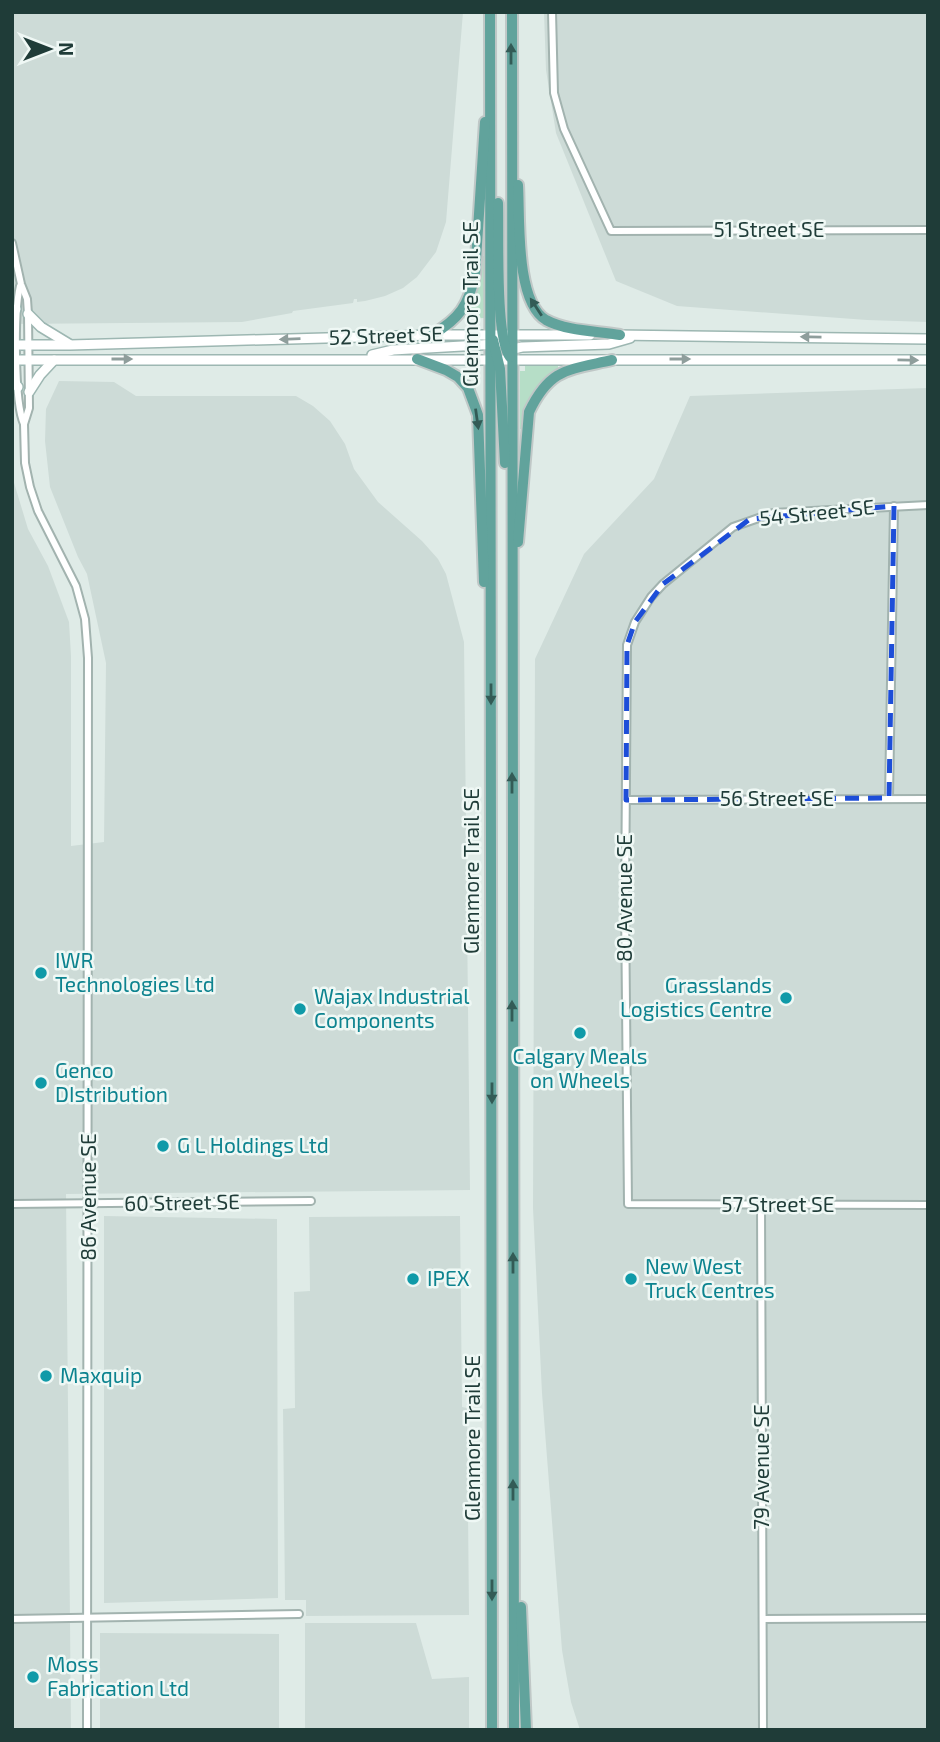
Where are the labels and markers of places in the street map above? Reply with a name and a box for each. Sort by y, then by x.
place label: IWR Technologies Ltd [55,947,215,996]
marker: IWR Technologies Ltd [33,965,49,981]
place label: Grasslands Logistics Centre [620,972,772,1021]
place label: Wajax Industrial Components [314,983,470,1032]
marker: Grasslands Logistics Centre [778,990,794,1006]
marker: Wajax Industrial Components [292,1001,308,1017]
marker: Calgary Meals on Wheels [572,1025,588,1041]
place label: Calgary Meals on Wheels [513,1043,647,1092]
place label: Genco DIstribution [55,1057,168,1106]
marker: Genco DIstribution [33,1075,49,1091]
place label: G L Holdings Ltd [177,1132,329,1157]
marker: G L Holdings Ltd [155,1138,171,1154]
place label: New West Truck Centres [645,1253,775,1302]
place label: IPEX [427,1265,470,1290]
marker: IPEX [405,1271,421,1287]
marker: New West Truck Centres [623,1271,639,1287]
place label: Maxquip [60,1362,142,1387]
marker: Maxquip [38,1368,54,1384]
place label: Moss Fabrication Ltd [47,1651,189,1700]
marker: Moss Fabrication Ltd [25,1669,41,1685]

